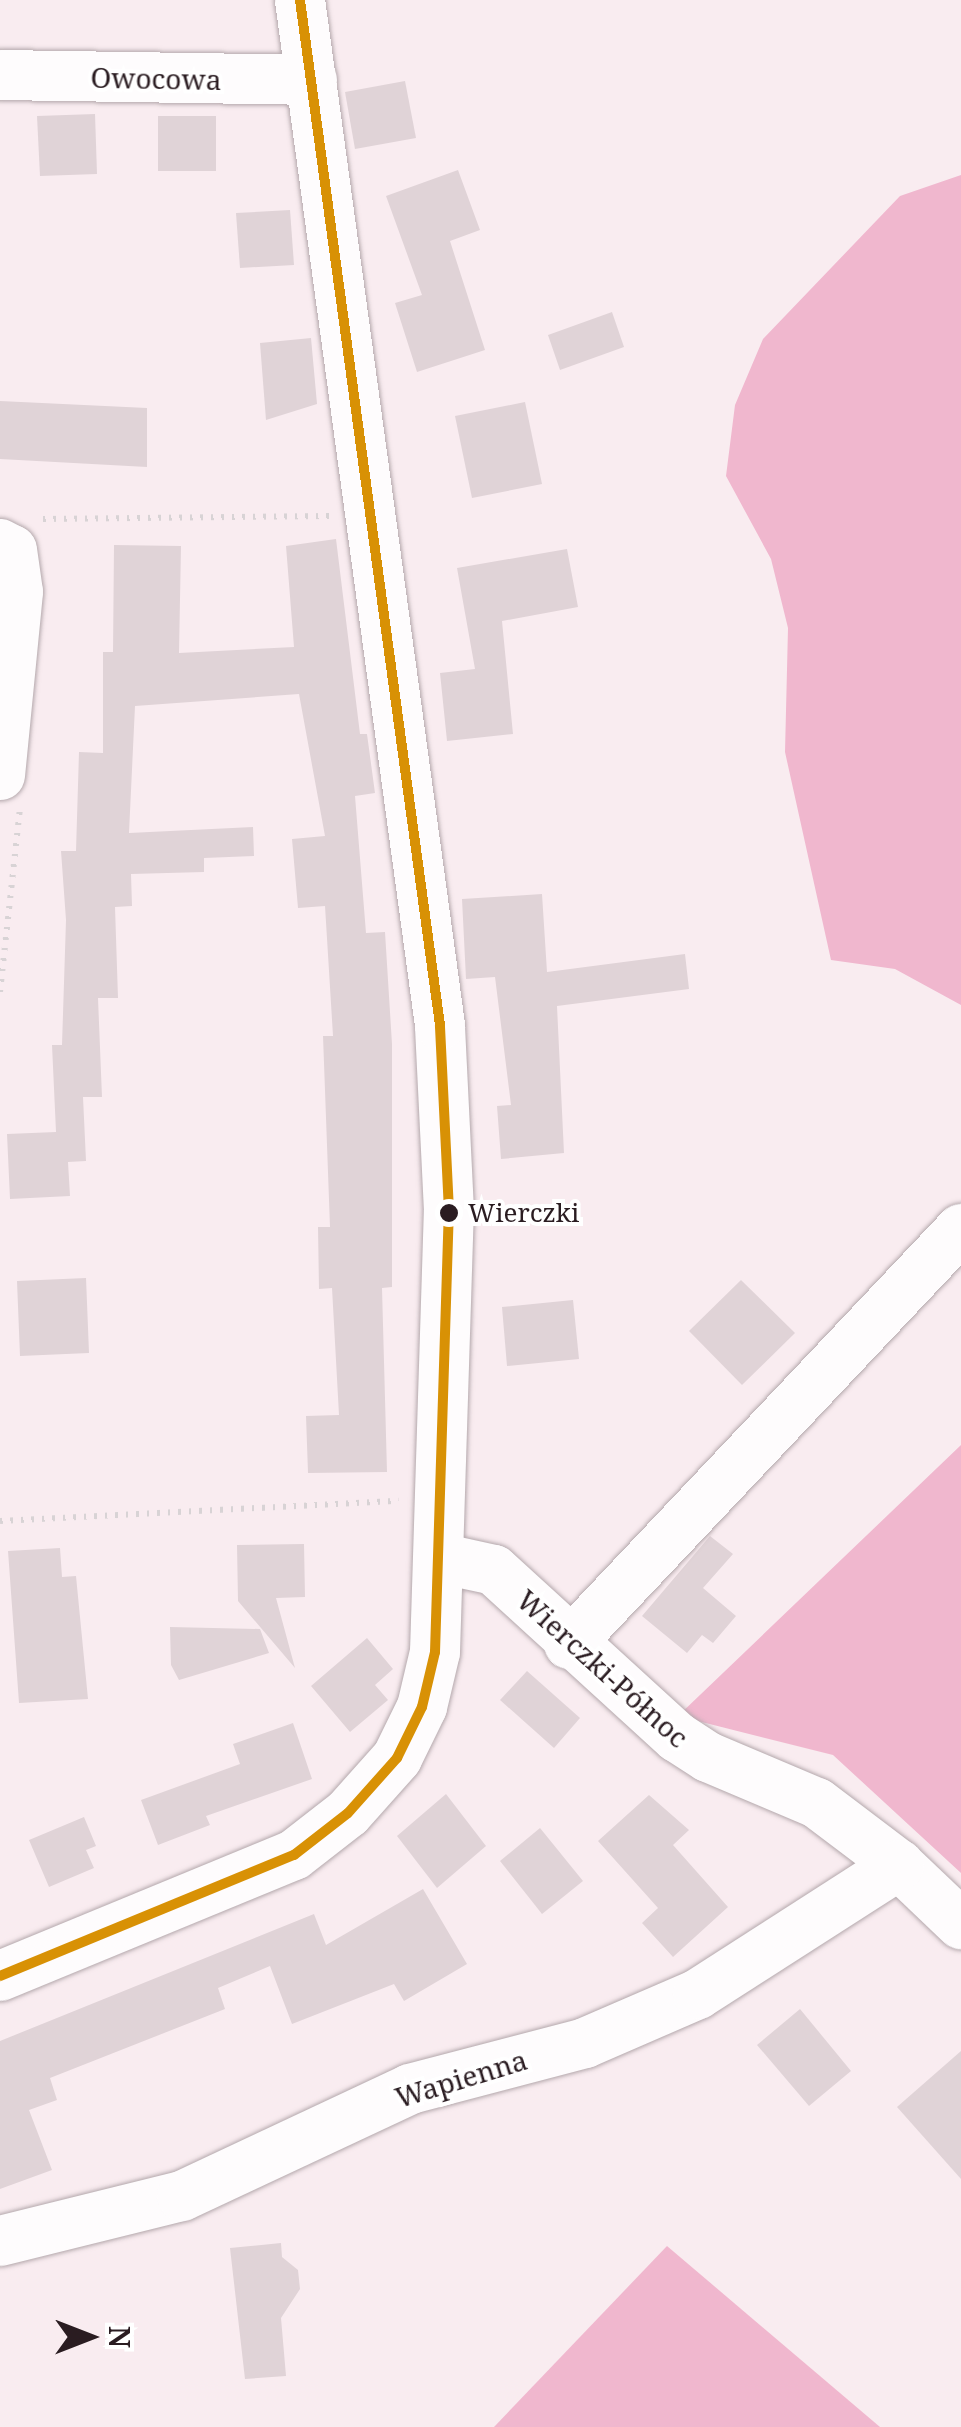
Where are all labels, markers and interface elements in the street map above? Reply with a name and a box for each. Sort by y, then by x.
street label: Owocowa [90,60,222,96]
place label: Wierczki [468,1197,579,1229]
marker: Wierczki [439,1203,459,1223]
street label: Wierczki-Północ [511,1582,695,1754]
street label: Wapienna [391,2042,531,2114]
north arrow [40,2287,140,2387]
text: N [101,2326,139,2348]

